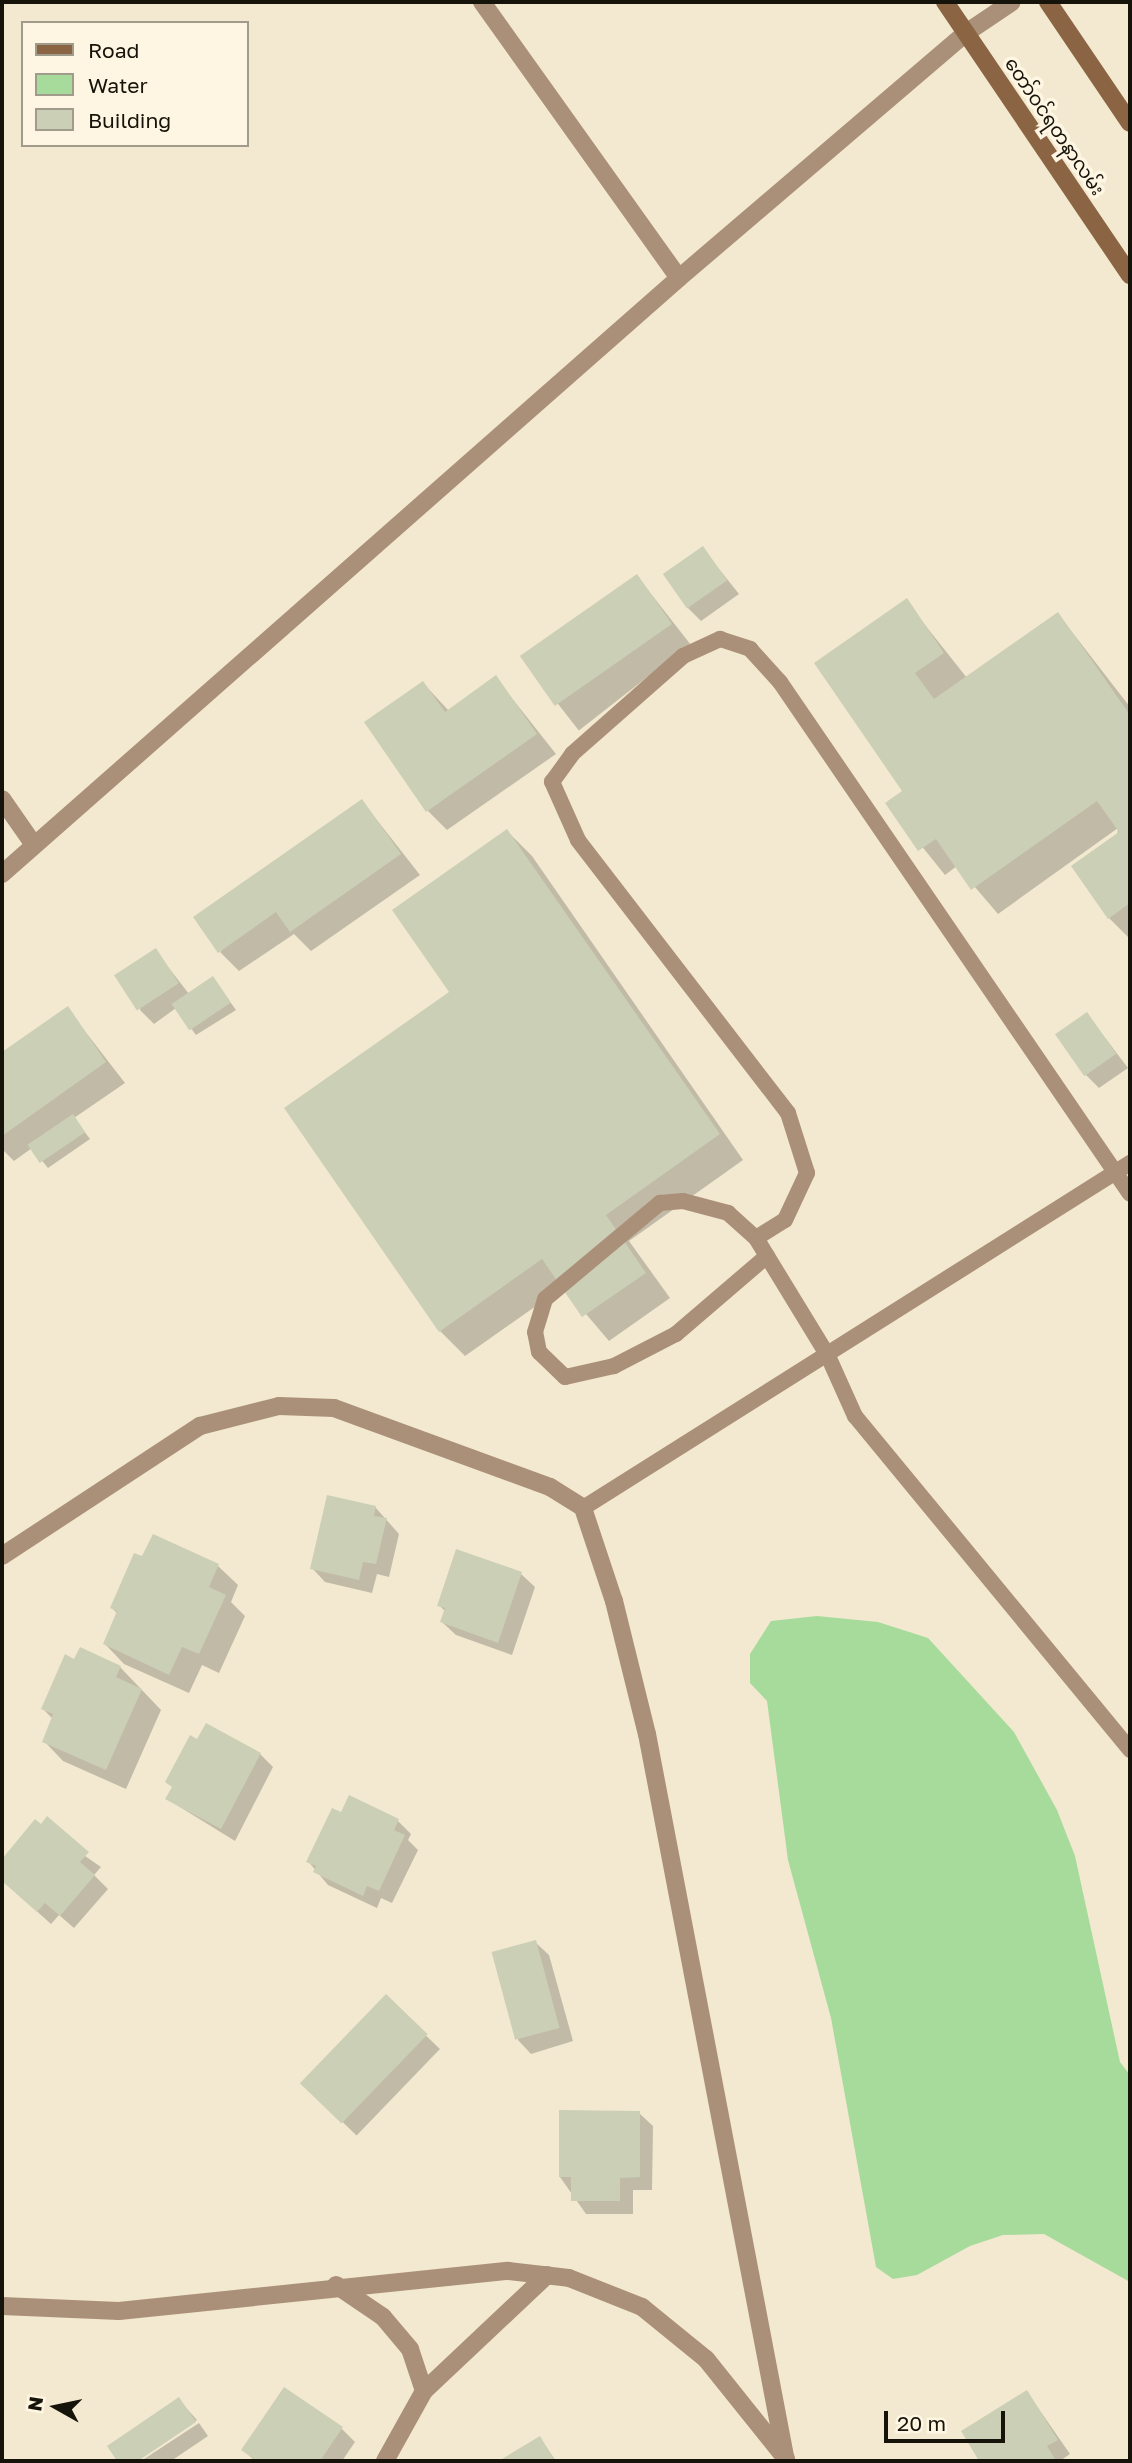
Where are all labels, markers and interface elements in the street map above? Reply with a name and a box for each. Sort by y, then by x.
legend [21,21,248,147]
text: Road [88,37,139,63]
street label: တော်ဝင်ရတနာလမ်း [1000,53,1110,199]
text: Water [88,72,148,98]
text: Building [88,107,171,133]
north arrow [21,2372,91,2442]
text: N [22,2395,47,2413]
scale bar [887,2396,1008,2440]
text: 20 m [897,2410,946,2436]

